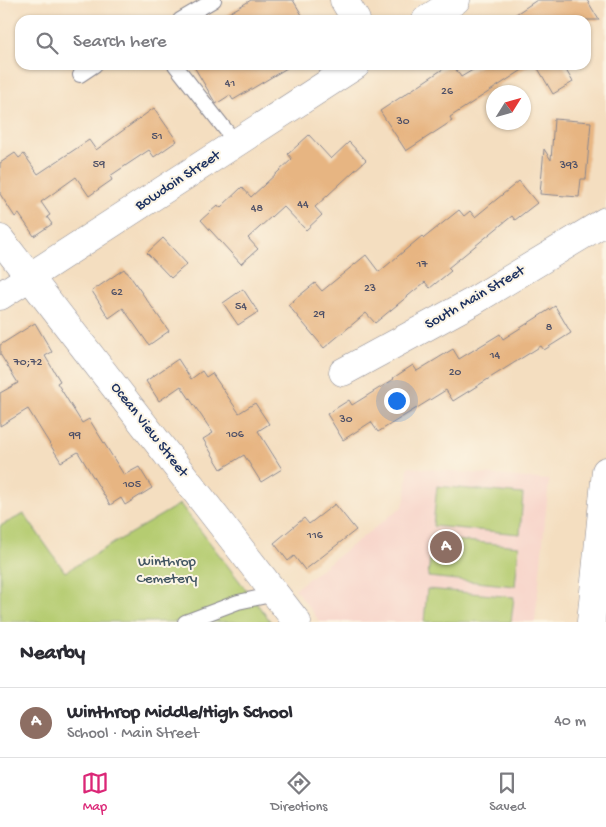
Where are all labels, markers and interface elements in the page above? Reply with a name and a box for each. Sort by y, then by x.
search box [15,15,591,70]
icon: search [33,29,61,57]
text: Search here [73,31,167,54]
house number: 41 [225,77,235,91]
house number: 26 [441,85,454,99]
north arrow [486,85,531,130]
house number: 30 [395,115,410,129]
house number: 51 [151,130,163,144]
street label: Bowdoin Street [131,146,225,216]
house number: 59 [93,158,105,172]
house number: 393 [559,159,578,173]
house number: 44 [297,198,309,212]
house number: 48 [251,202,264,216]
house number: 17 [415,258,428,272]
street label: South Main Street [422,261,530,334]
house number: 23 [364,282,376,296]
house number: 62 [111,286,123,300]
house number: 54 [235,300,247,314]
house number: 29 [313,308,325,322]
house number: 8 [546,321,553,335]
house number: 14 [489,349,501,363]
house number: 70;72 [13,356,43,370]
house number: 20 [449,366,462,380]
street label: Ocean View Street [106,379,193,482]
your location [384,388,410,414]
house number: 30 [338,413,353,427]
house number: 106 [225,428,245,442]
house number: 99 [68,429,81,443]
house number: 105 [122,478,141,492]
pin: A [430,528,462,566]
house number: 116 [306,529,324,543]
park label: Winthrop Cemetery [137,553,198,588]
text: Nearby [20,642,85,667]
text: Winthrop Middle/High School [67,702,293,725]
text: A [31,713,41,732]
text: 40 m [554,713,586,732]
text: School · Main Street [67,725,199,744]
tab: Map [81,769,109,816]
tab: Directions [271,769,328,816]
tab: Saved [489,769,525,816]

